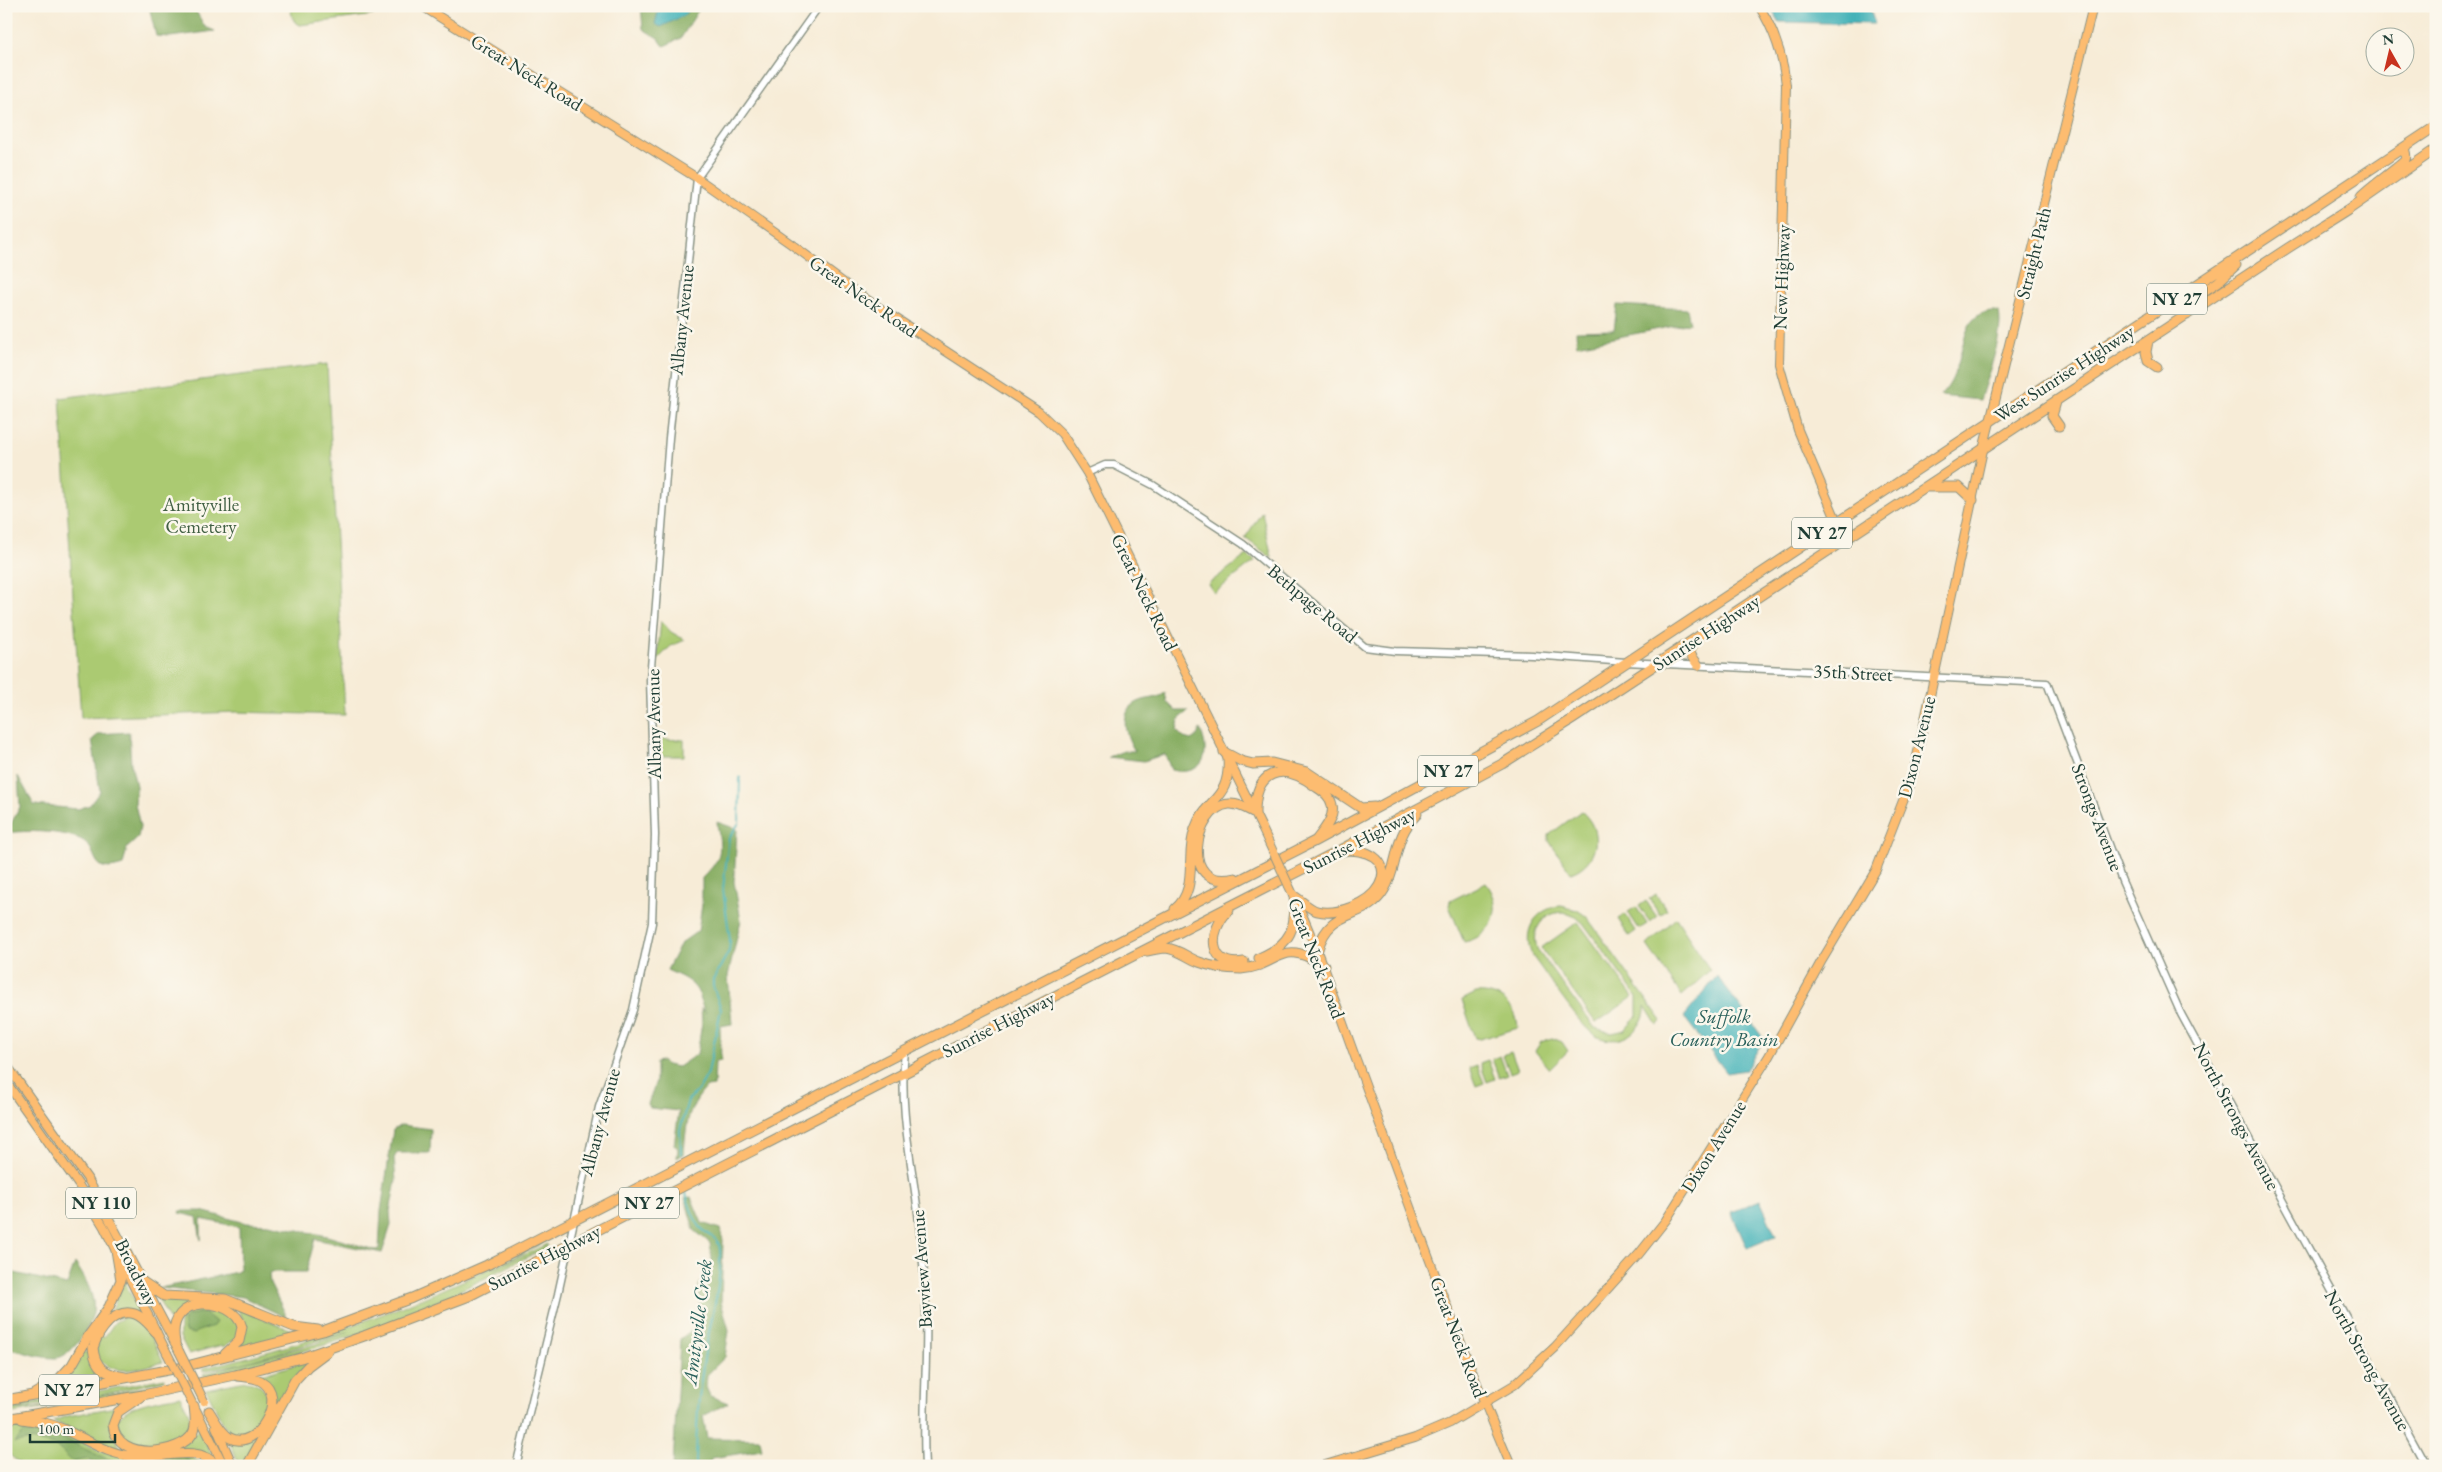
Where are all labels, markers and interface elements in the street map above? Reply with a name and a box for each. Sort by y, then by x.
street label: Great Neck Road [466,28,588,117]
north arrow [2364,28,2414,78]
text: N [2381,29,2396,49]
street label: Straight Path [2010,204,2057,302]
street label: New Highway [1767,223,1796,330]
street label: Great Neck Road [804,250,923,343]
street label: Albany Avenue [663,264,700,377]
road number: NY 27 [2147,284,2207,314]
street label: West Sunrise Highway [1989,318,2140,428]
park label: Amityville Cemetery [162,492,239,539]
road number: NY 27 [1792,518,1852,548]
street label: Great Neck Road [1105,529,1184,655]
street label: Bethpage Road [1262,558,1363,649]
street label: Sunrise Highway [1648,588,1765,676]
street label: 35th Street [1813,658,1893,687]
street label: Albany Avenue [640,668,667,781]
street label: Dixon Avenue [1892,693,1941,801]
road number: NY 27 [1418,756,1478,786]
street label: Strongs Avenue [2066,760,2130,875]
street label: Sunrise Highway [1299,801,1420,880]
street label: Great Neck Road [1282,894,1351,1023]
street label: Sunrise Highway [938,985,1059,1064]
water label: Suffolk Country Basin [1669,1003,1779,1052]
street label: North Strongs Avenue [2187,1038,2286,1194]
street label: Albany Avenue [573,1065,626,1180]
street label: Dixon Avenue [1675,1095,1752,1197]
road number: NY 110 [66,1188,136,1218]
road number: NY 27 [619,1188,679,1218]
street label: Bayview Avenue [905,1209,938,1329]
street label: Sunrise Highway [484,1218,605,1297]
street label: Broadway [109,1234,164,1311]
water label: Amityville Creek [676,1258,718,1388]
street label: Great Neck Road [1424,1273,1493,1402]
street label: North Strong Avenue [2318,1285,2417,1435]
road number: NY 27 [39,1374,99,1406]
scale bar [30,1412,115,1444]
text: 100 m [38,1419,75,1438]

